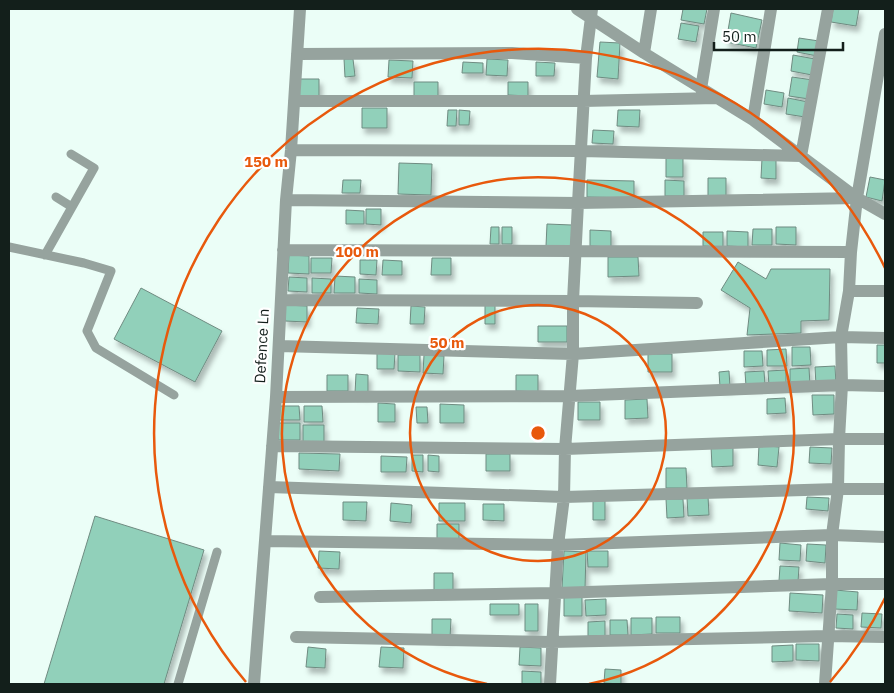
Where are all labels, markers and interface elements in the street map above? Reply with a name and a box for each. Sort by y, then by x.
scale bar [714,20,843,52]
text: 50 m [722,27,757,46]
text: 150 m [244,152,288,171]
text: 100 m [335,242,379,261]
street label: Defence Ln [250,308,273,384]
text: 50 m [430,333,464,352]
centre of rings [529,424,547,442]

